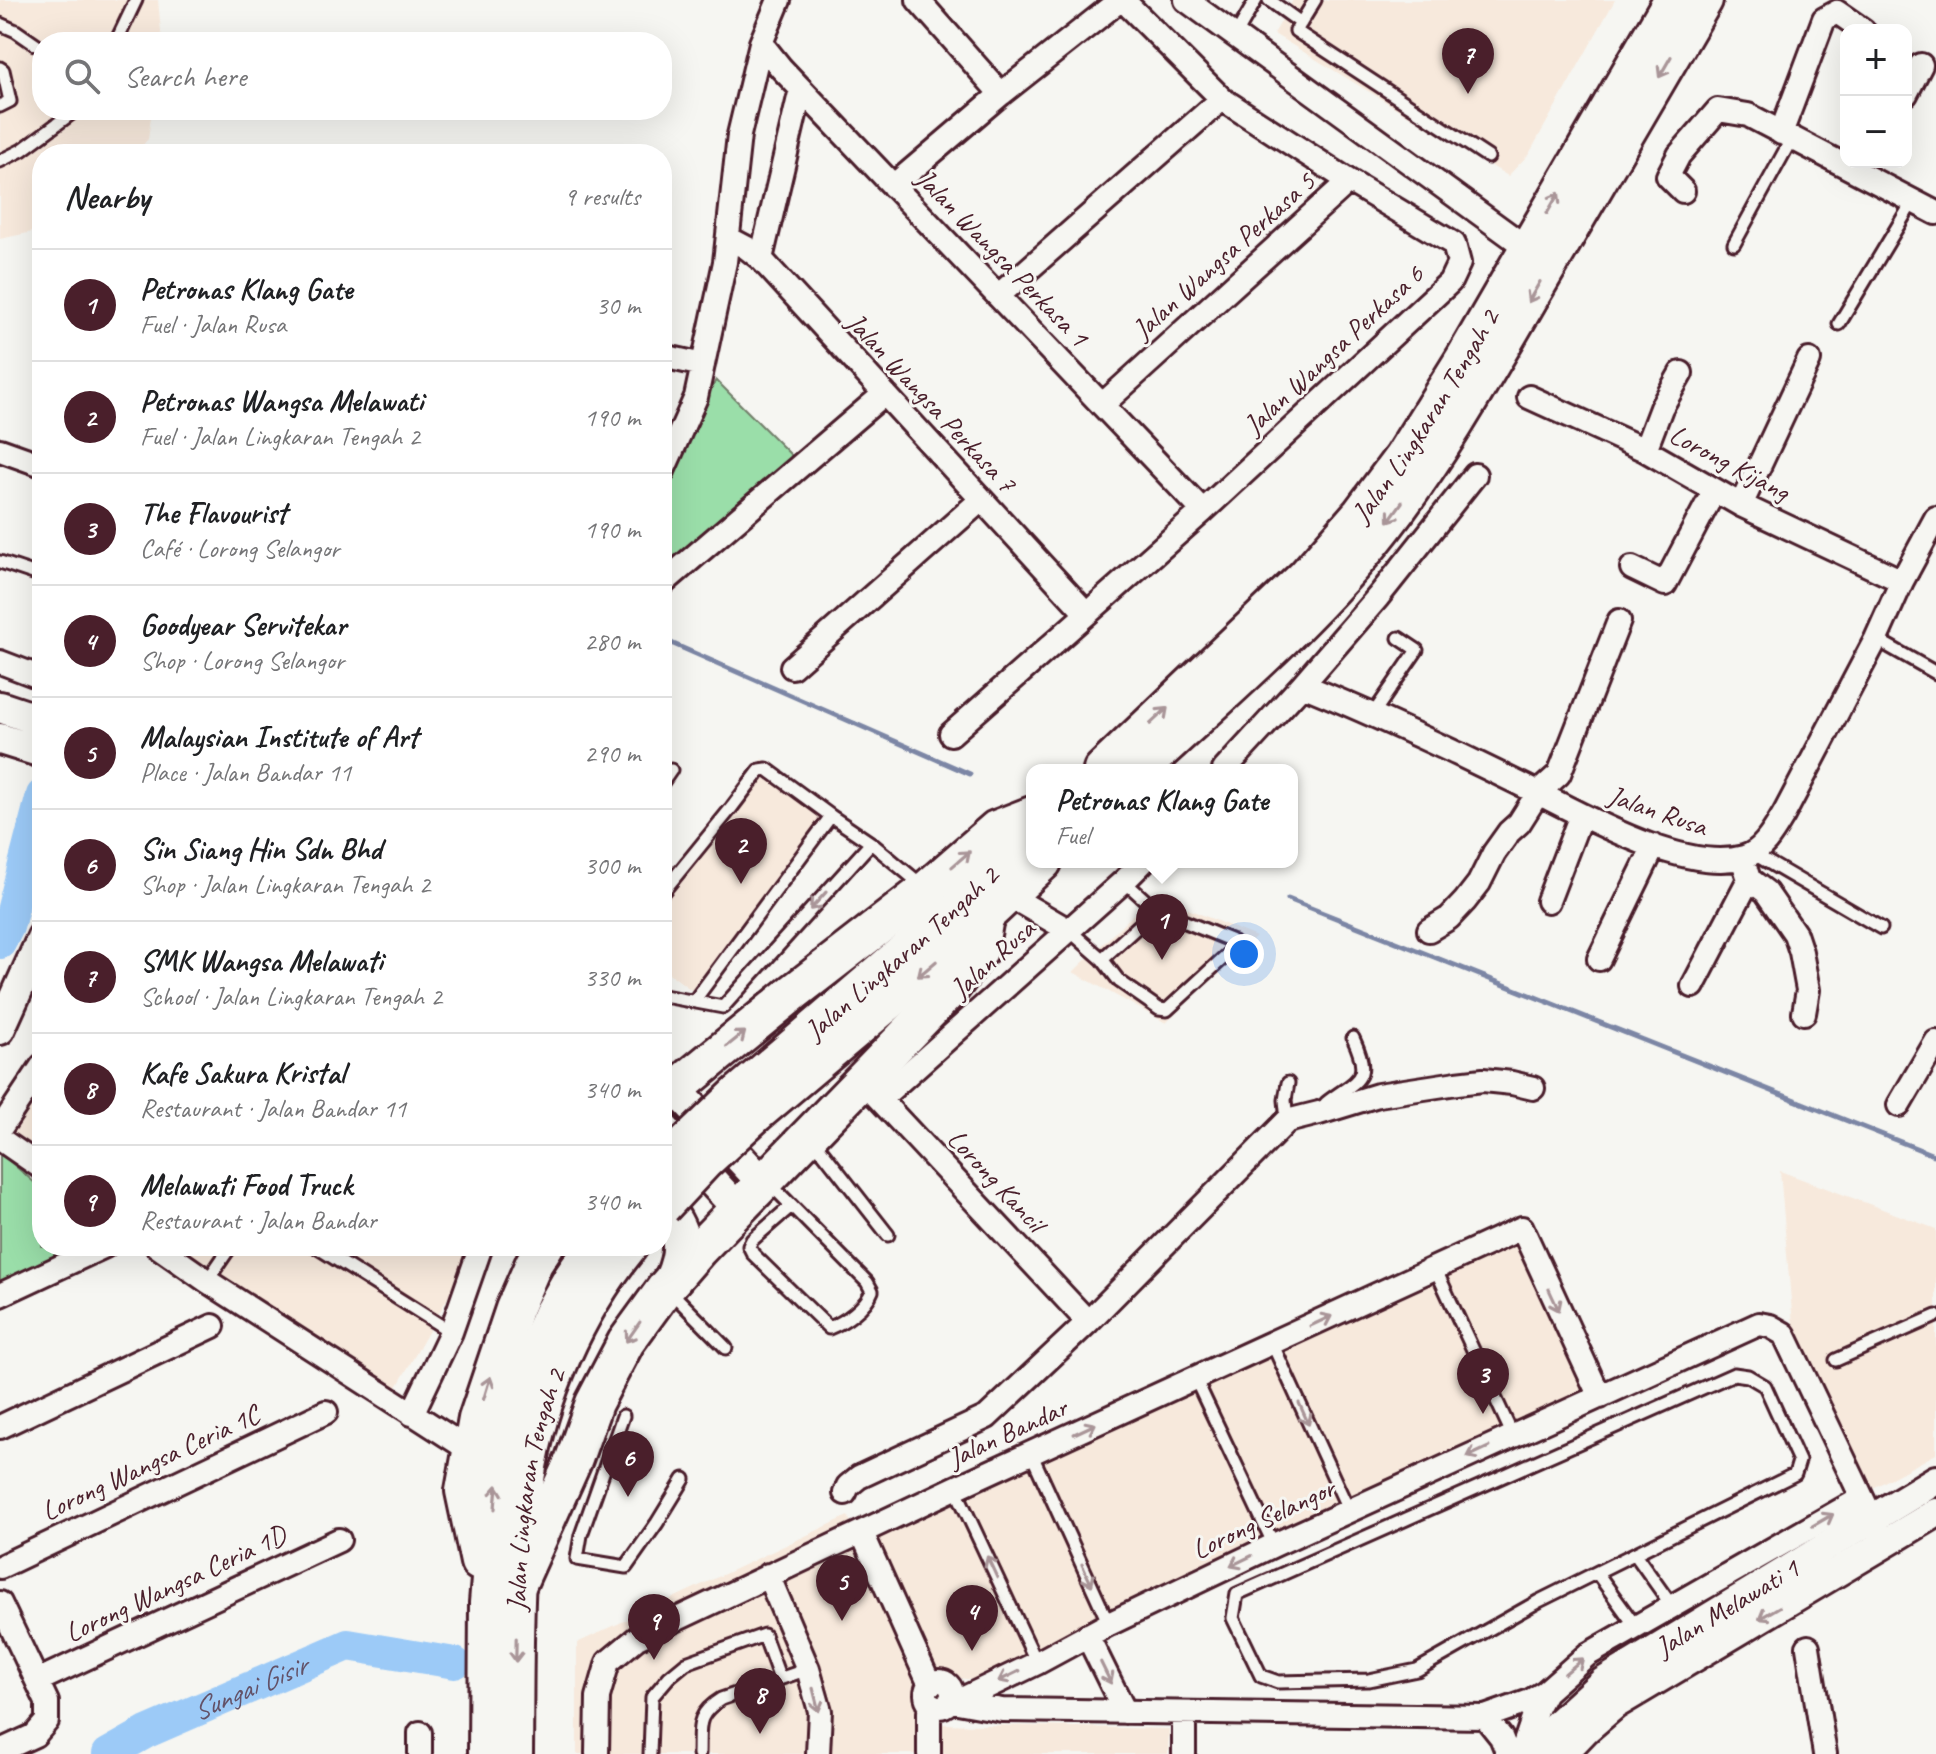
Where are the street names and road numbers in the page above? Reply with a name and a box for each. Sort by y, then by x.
street label: Jalan Wangsa Perkasa 1 [908,160,1097,355]
street label: Jalan Wangsa Perkasa 5 [1123,163,1323,348]
street label: Jalan Wangsa Perkasa 6 [1235,256,1432,443]
street label: Jalan Lingkaran Tengah 2 [1343,301,1508,531]
street label: Jalan Wangsa Perkasa 7 [838,304,1025,501]
street label: Lorong Kijang [1664,416,1798,510]
street label: Jalan Rusa [1602,777,1713,844]
street label: Jalan Lingkaran Tengah 2 [796,857,1007,1049]
street label: Jalan Rusa [941,910,1043,1007]
street label: Lorong Kancil [940,1122,1057,1243]
street label: Jalan Lingkaran Tengah 2 [499,1361,574,1614]
street label: Jalan Bandar [940,1389,1074,1476]
street label: Lorong Wangsa Ceria 1C [36,1395,267,1528]
street label: Lorong Selangor [1186,1469,1343,1567]
street label: Lorong Wangsa Ceria 1D [59,1516,294,1650]
street label: Jalan Melawati 1 [1647,1550,1806,1665]

